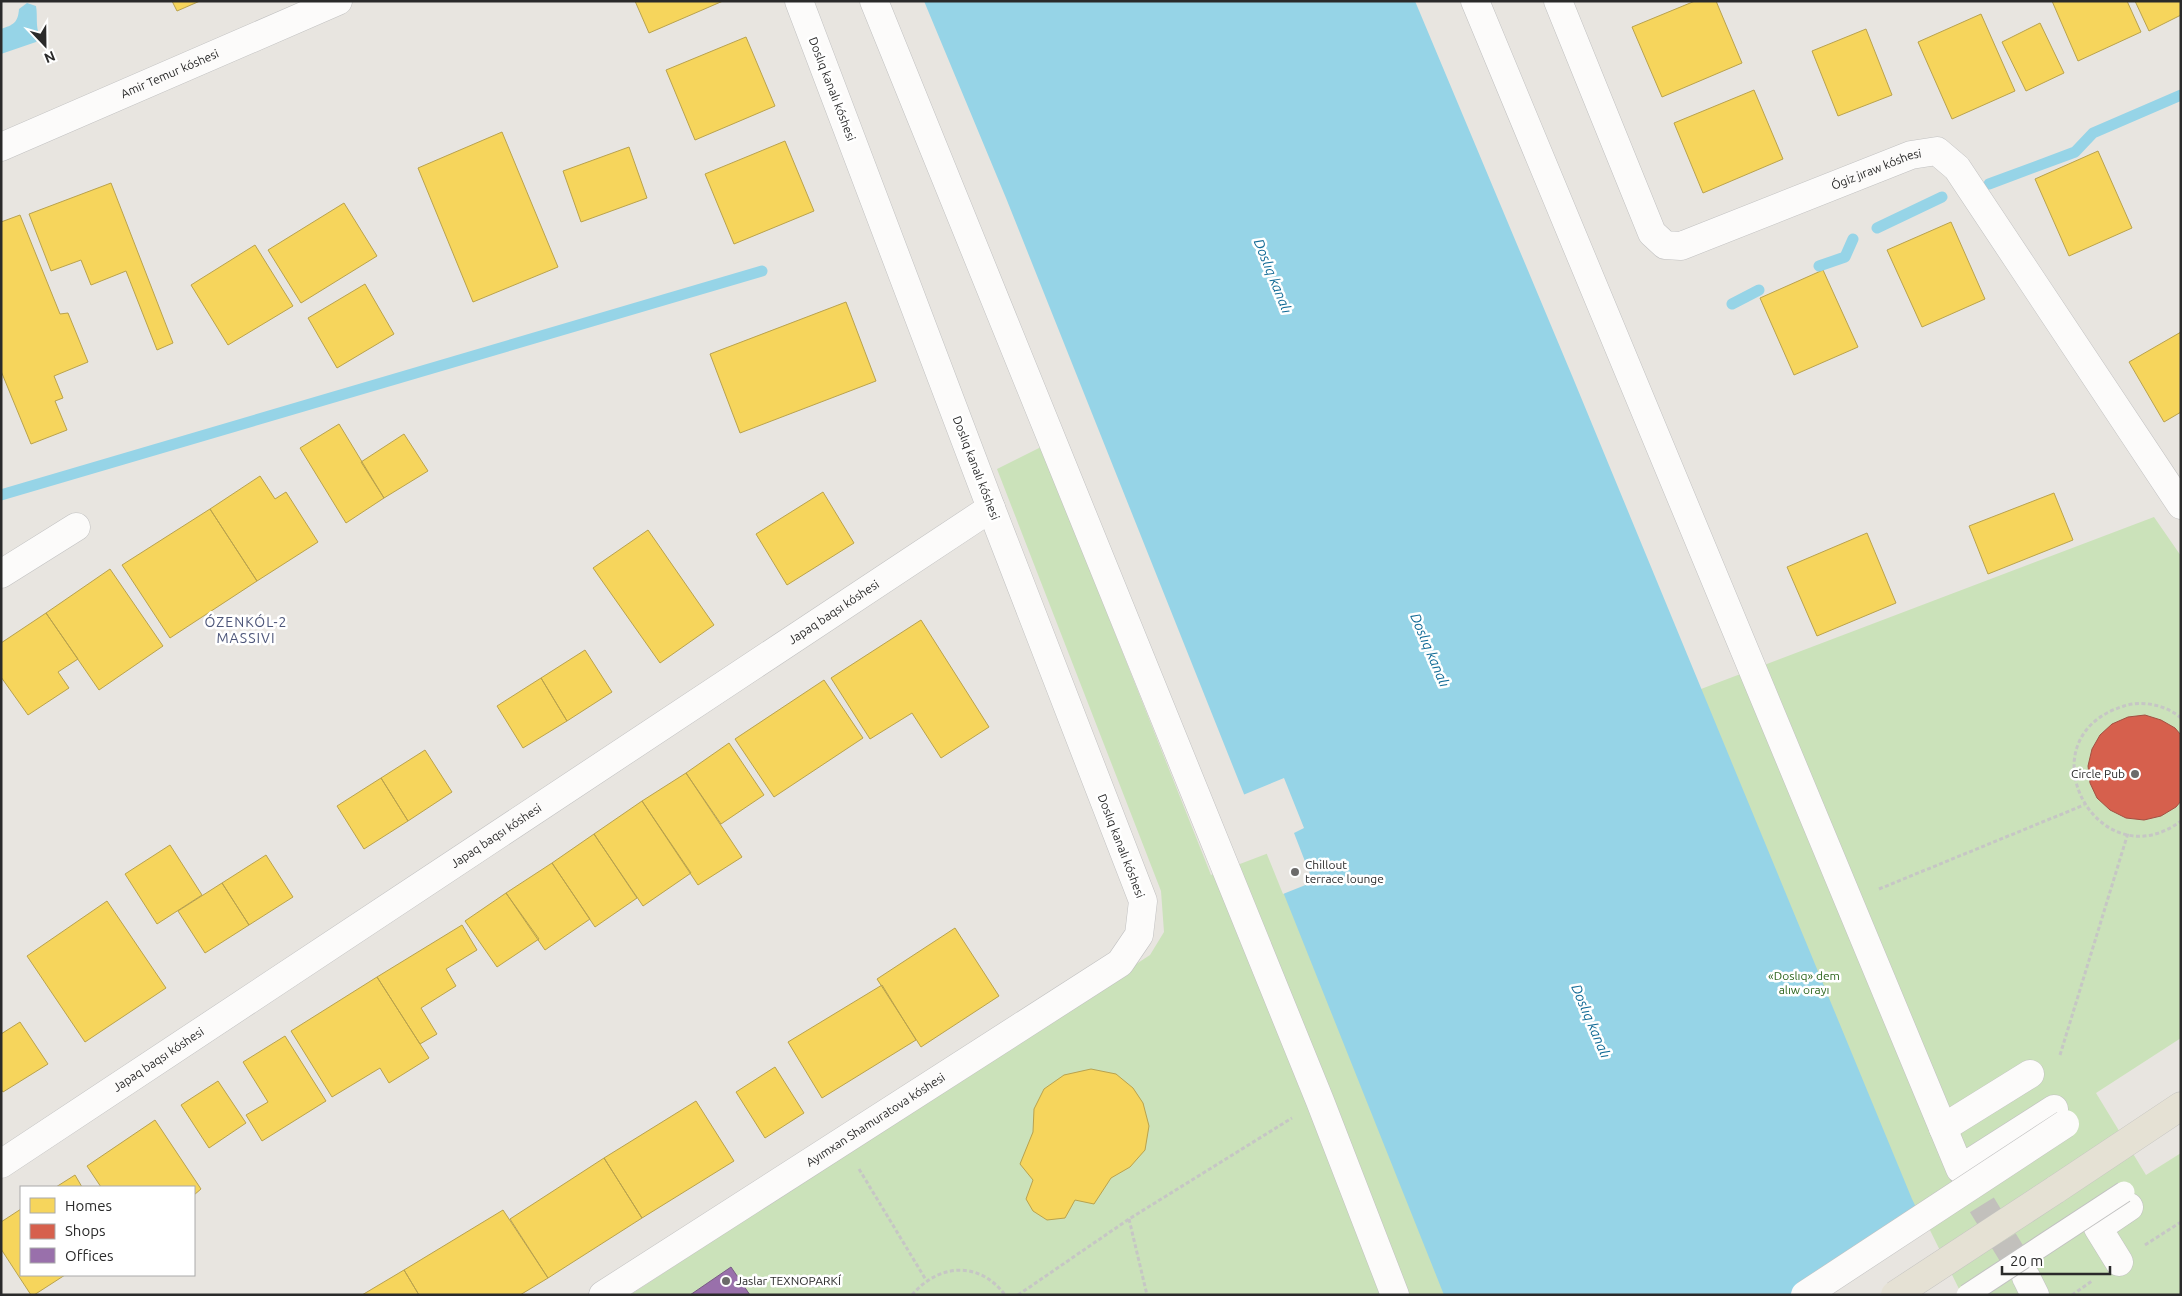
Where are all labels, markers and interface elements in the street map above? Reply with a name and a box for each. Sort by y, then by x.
north arrow [20,20,70,70]
street label: Doslıq kanalı kóshesi [807,35,858,143]
street label: Amir Temur kóshesi [119,46,221,100]
text: N [42,48,58,66]
street label: Ógiz jıraw kóshesi [1829,146,1922,192]
water label: Doslıq kanalı [1251,236,1295,316]
street label: Doslıq kanalı kóshesi [951,414,1002,522]
street label: Japaq baqsı kóshesi [786,577,881,646]
water label: Doslıq kanalı [1407,611,1453,690]
district label: ÓZENKÓL-2 MASSIVI [205,613,287,646]
place label: Circle Pub [2071,767,2125,780]
marker: Circle Pub [2129,768,2141,780]
street label: Doslıq kanalı kóshesi [1096,792,1147,900]
street label: Japaq baqsı kóshesi [448,801,544,870]
place label: Chillout terrace lounge [1305,858,1384,885]
marker: Chillout terrace lounge [1289,866,1301,878]
park label: «Doslıq» dem alıw orayı [1768,969,1840,996]
water label: Doslıq kanalı [1568,982,1614,1061]
street label: Japaq baqsı kóshesi [111,1024,206,1094]
street label: Ayımxan Shamuratova kóshesi [804,1070,947,1169]
legend [20,1186,195,1276]
text: Homes [65,1197,112,1214]
text: Shops [65,1222,106,1239]
scale bar [2002,1244,2110,1276]
text: Offices [65,1247,113,1264]
text: 20 m [2010,1252,2043,1269]
place label: Jaslar TEXNOPARKÍ [736,1274,842,1287]
marker: Jaslar TEXNOPARKÍ [720,1275,732,1287]

